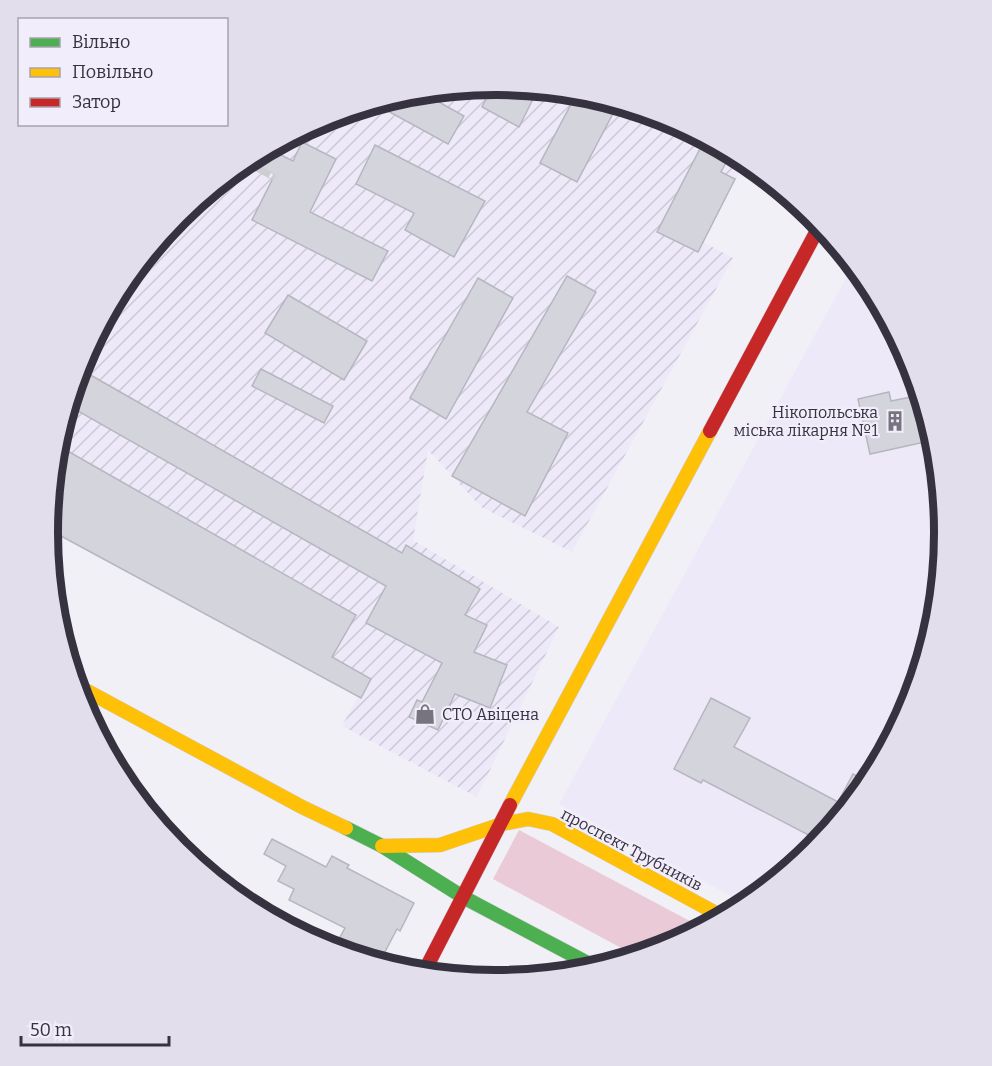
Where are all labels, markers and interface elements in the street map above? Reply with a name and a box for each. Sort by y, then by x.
legend [18,18,228,126]
text: Вільно [72,31,130,53]
text: Повільно [72,61,153,83]
text: Затор [72,91,121,113]
place label: Нікопольська міська лікарня №1 [734,403,878,440]
building icon: Нікопольська міська лікарня №1 [883,409,907,433]
shop icon: СТО Авіцена [413,702,437,726]
place label: СТО Авіцена [442,705,539,724]
street label: проспект Трубників [558,804,706,895]
scale bar [21,1009,170,1047]
text: 50 m [30,1019,72,1041]

